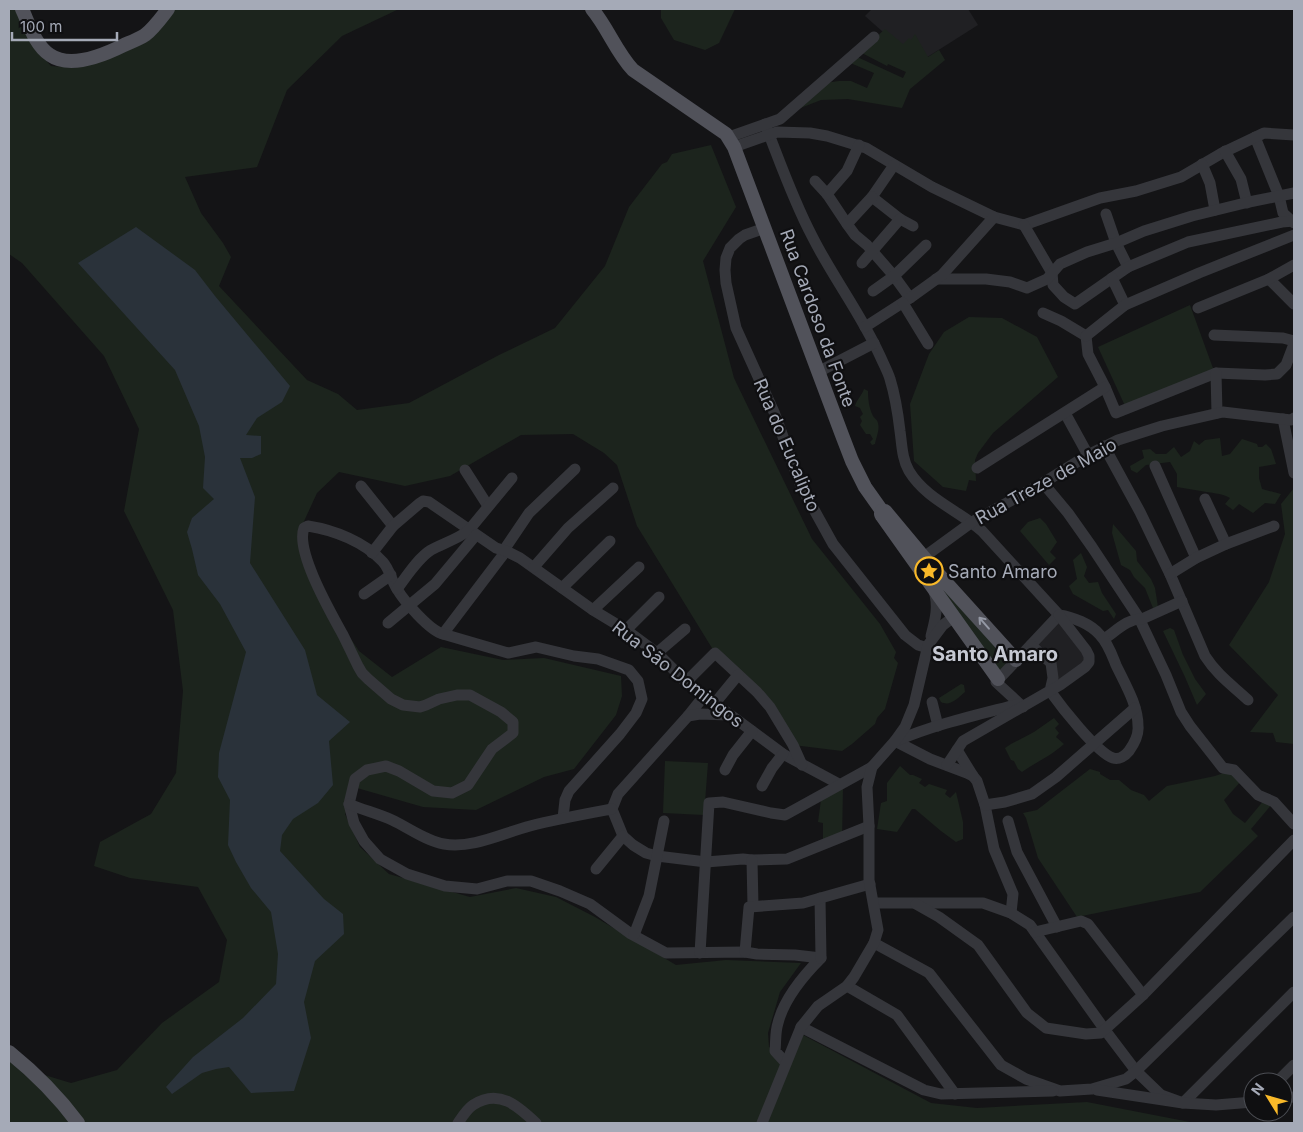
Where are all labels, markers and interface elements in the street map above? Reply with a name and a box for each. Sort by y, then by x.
scale bar [12,10,118,42]
text: 100 m [20,17,62,36]
street label: Rua Cardoso da Fonte [776,226,860,410]
street label: Rua do Eucalipto [749,375,825,515]
street label: Rua Treze de Maio [972,434,1120,528]
place icon: Santo Amaro [914,556,944,586]
place label: Santo Amaro [948,561,1057,582]
street label: Rua São Domingos [608,616,748,732]
one-way arrow [978,617,990,630]
district label: Santo Amaro [932,642,1058,666]
north arrow [1243,1072,1293,1122]
text: N [1247,1079,1267,1098]

